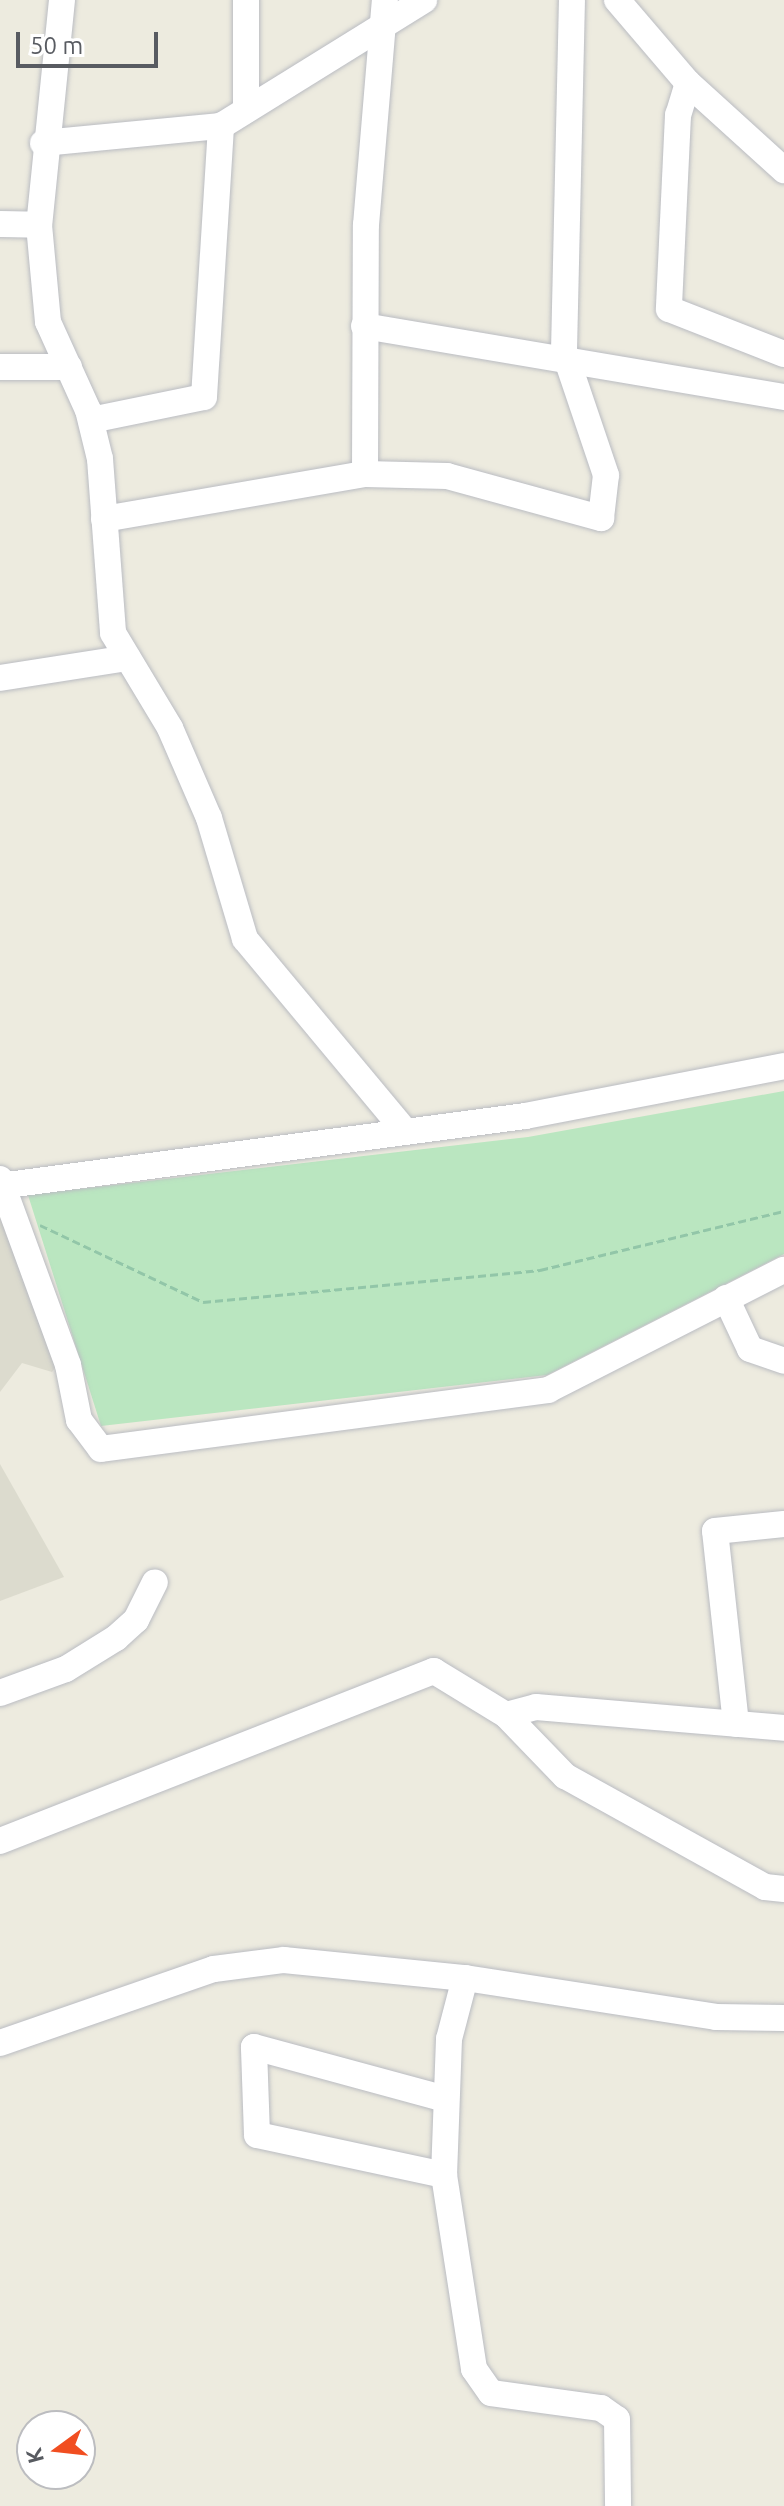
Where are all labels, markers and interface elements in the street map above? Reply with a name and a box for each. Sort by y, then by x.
scale bar [20,16,162,66]
text: 50 m [30,32,83,59]
north arrow [16,2410,96,2490]
text: K [20,2446,48,2466]

